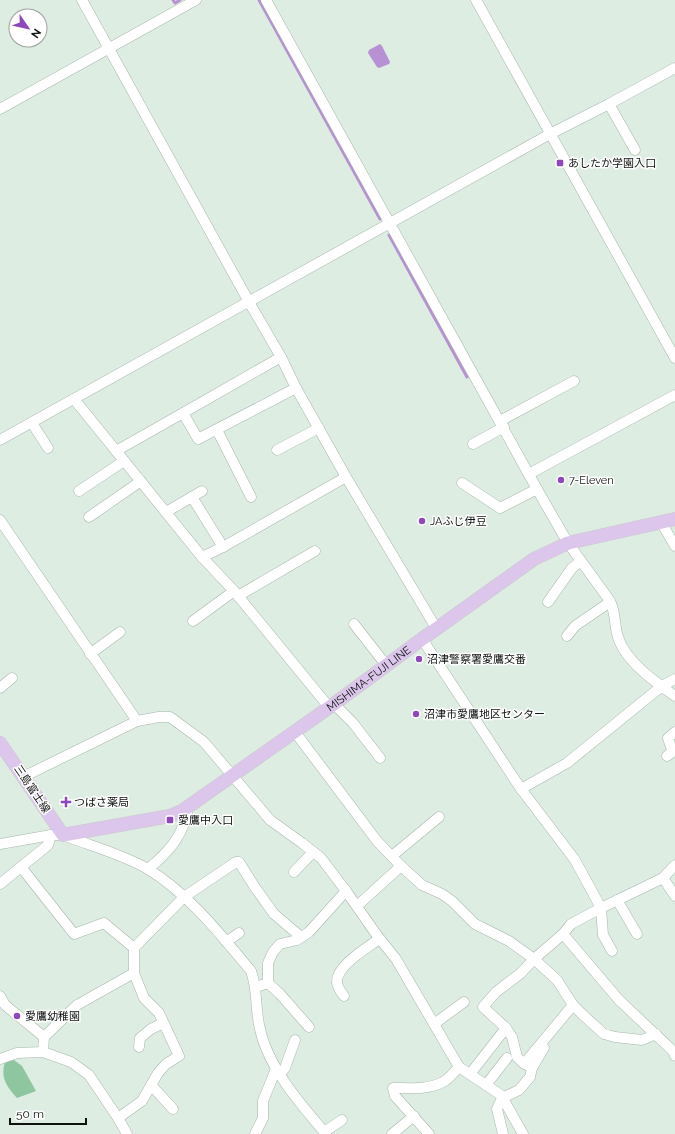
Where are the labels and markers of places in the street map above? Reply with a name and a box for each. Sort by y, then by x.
place label: あしたか学園入口 [568,157,656,170]
marker: あしたか学園入口 [555,158,565,168]
place label: 7-Eleven [569,474,614,487]
marker: 7-Eleven [556,475,566,485]
place label: JAふじ伊豆 [430,515,487,528]
marker: JAふじ伊豆 [417,516,427,526]
place label: 沼津警察署愛鷹交番 [427,653,526,666]
marker: 沼津警察署愛鷹交番 [414,654,424,664]
place label: 沼津市愛鷹地区センター [424,708,545,721]
marker: 沼津市愛鷹地区センター [411,709,421,719]
place label: つばさ薬局 [74,796,129,809]
marker: つばさ薬局 [61,797,71,807]
place label: 愛鷹中入口 [178,814,233,827]
marker: 愛鷹中入口 [165,815,175,825]
place label: 愛鷹幼稚園 [25,1010,80,1023]
marker: 愛鷹幼稚園 [12,1011,22,1021]

